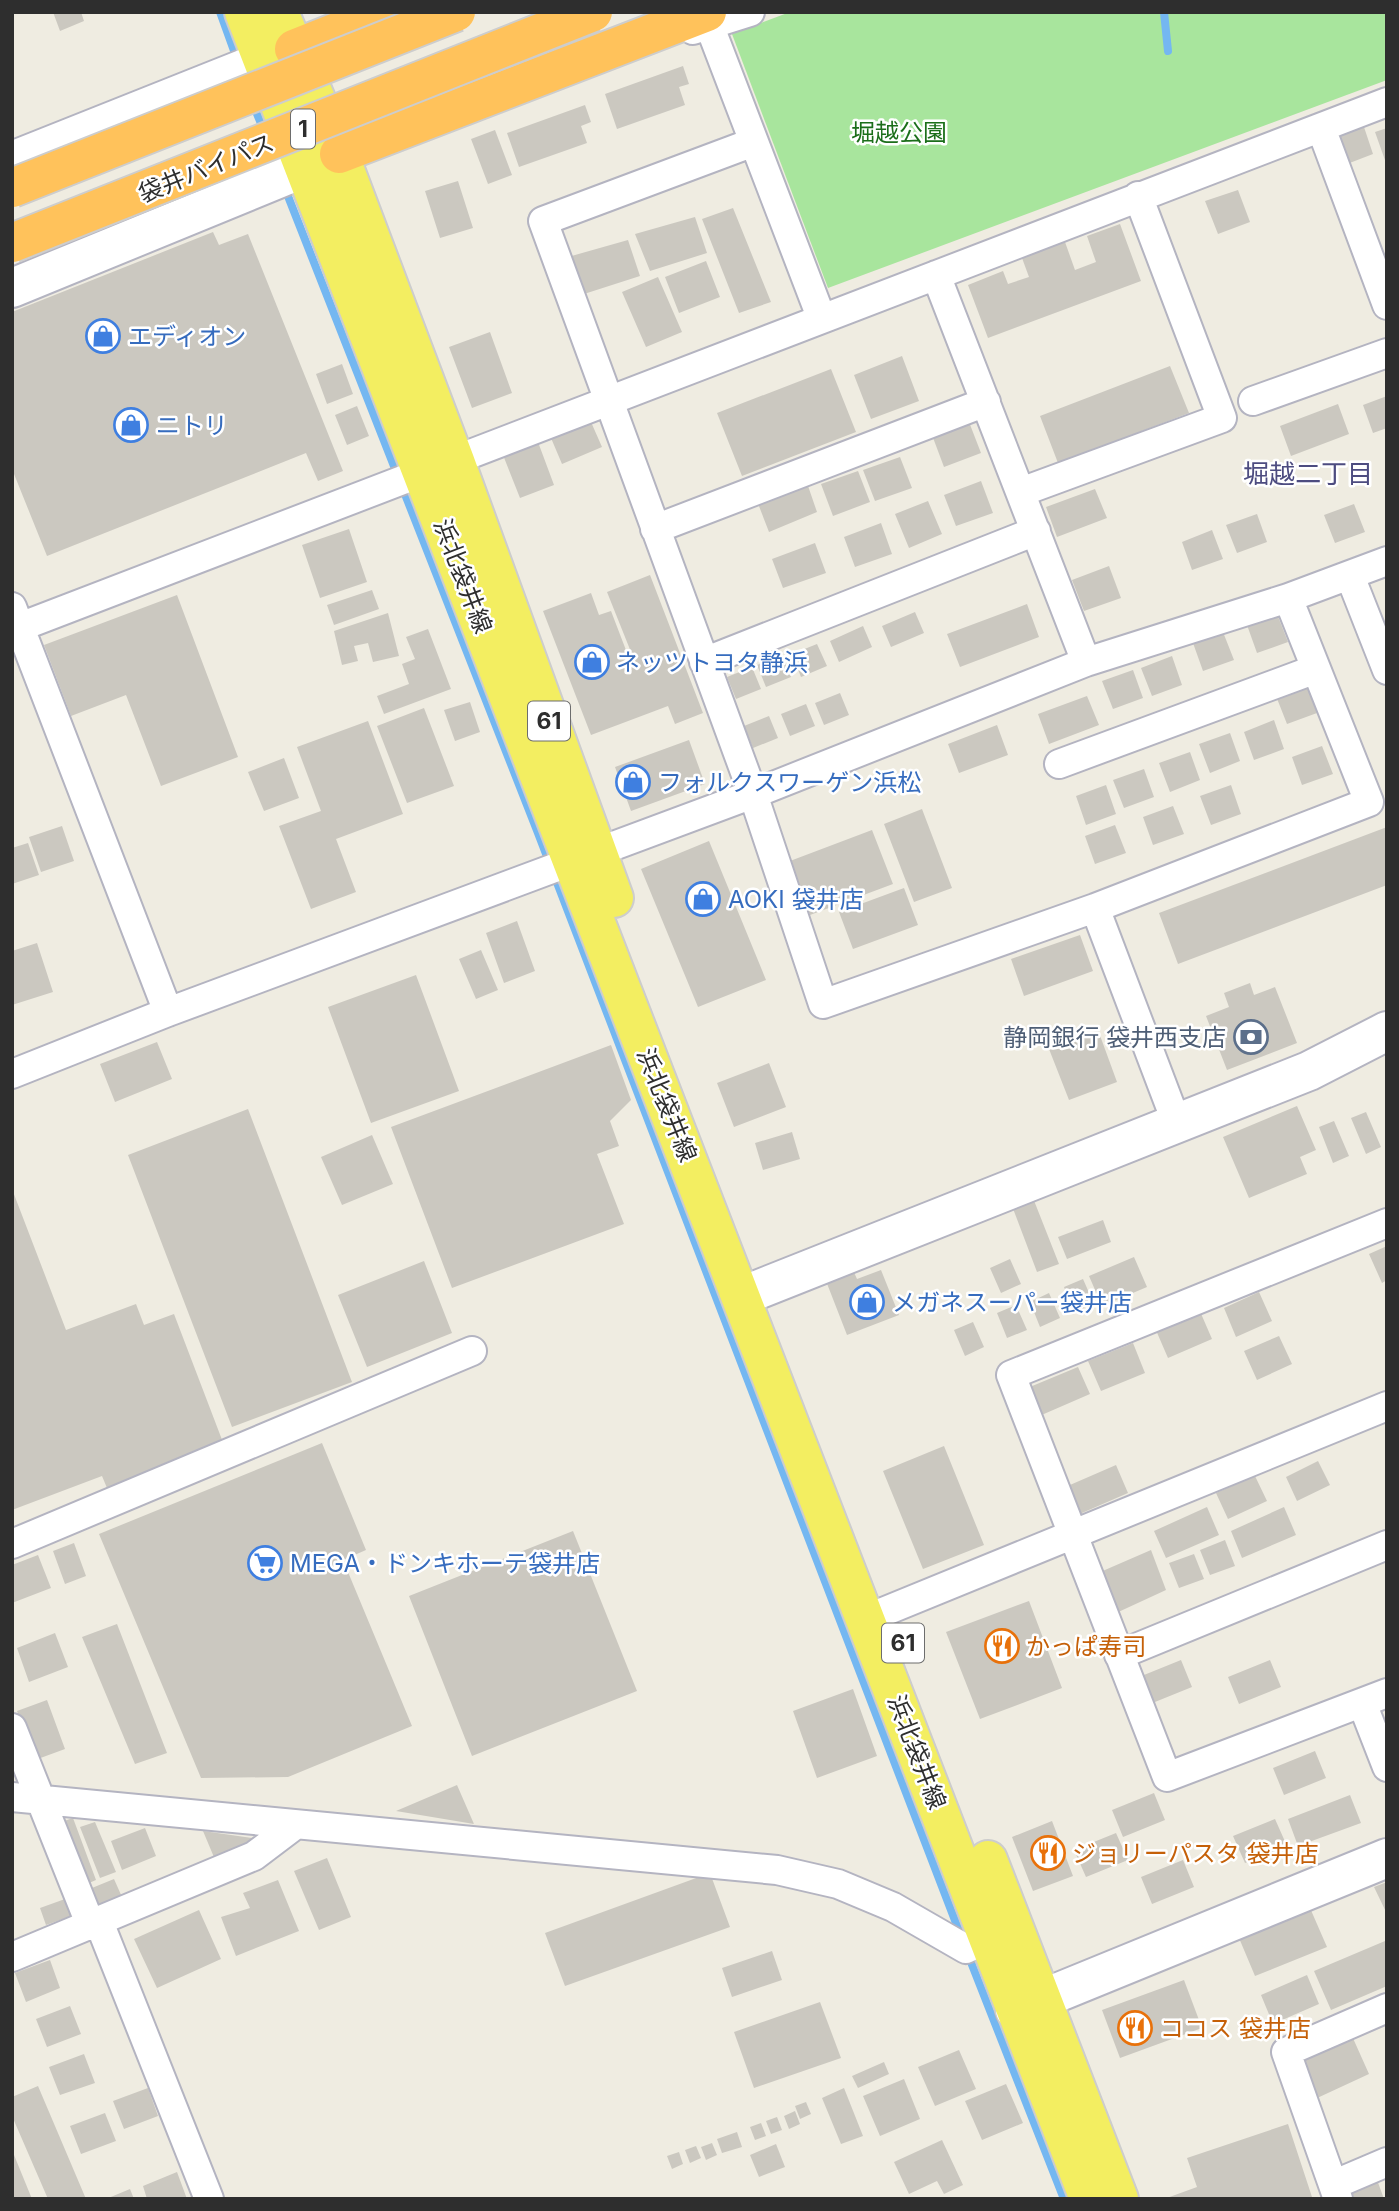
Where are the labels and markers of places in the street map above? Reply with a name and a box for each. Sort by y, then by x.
shop icon: エディオン [84,317,122,355]
place label: エディオン [128,322,246,351]
shop icon: ニトリ [112,406,150,444]
place label: ニトリ [156,411,228,440]
shop icon: ネッツトヨタ静浜 [573,643,611,681]
place label: ネッツトヨタ静浜 [616,648,808,677]
shop icon: フォルクスワーゲン浜松 [614,763,652,801]
place label: フォルクスワーゲン浜松 [658,768,921,797]
shop icon: AOKI 袋井店 [684,880,722,918]
place label: AOKI 袋井店 [728,885,863,914]
bank icon: 静岡銀行 袋井西支店 [1232,1018,1270,1056]
place label: 静岡銀行 袋井西支店 [1003,1023,1226,1052]
shop icon: メガネスーパー袋井店 [848,1283,886,1321]
place label: メガネスーパー袋井店 [892,1288,1132,1317]
supermarket icon: MEGA・ドンキホーテ袋井店 [246,1544,284,1582]
place label: MEGA・ドンキホーテ袋井店 [290,1549,600,1578]
restaurant icon: かっぱ寿司 [983,1627,1021,1665]
place label: かっぱ寿司 [1026,1632,1146,1661]
restaurant icon: ジョリーパスタ 袋井店 [1029,1834,1067,1872]
place label: ジョリーパスタ 袋井店 [1072,1839,1319,1868]
restaurant icon: ココス 袋井店 [1116,2009,1154,2047]
place label: ココス 袋井店 [1160,2014,1311,2043]

